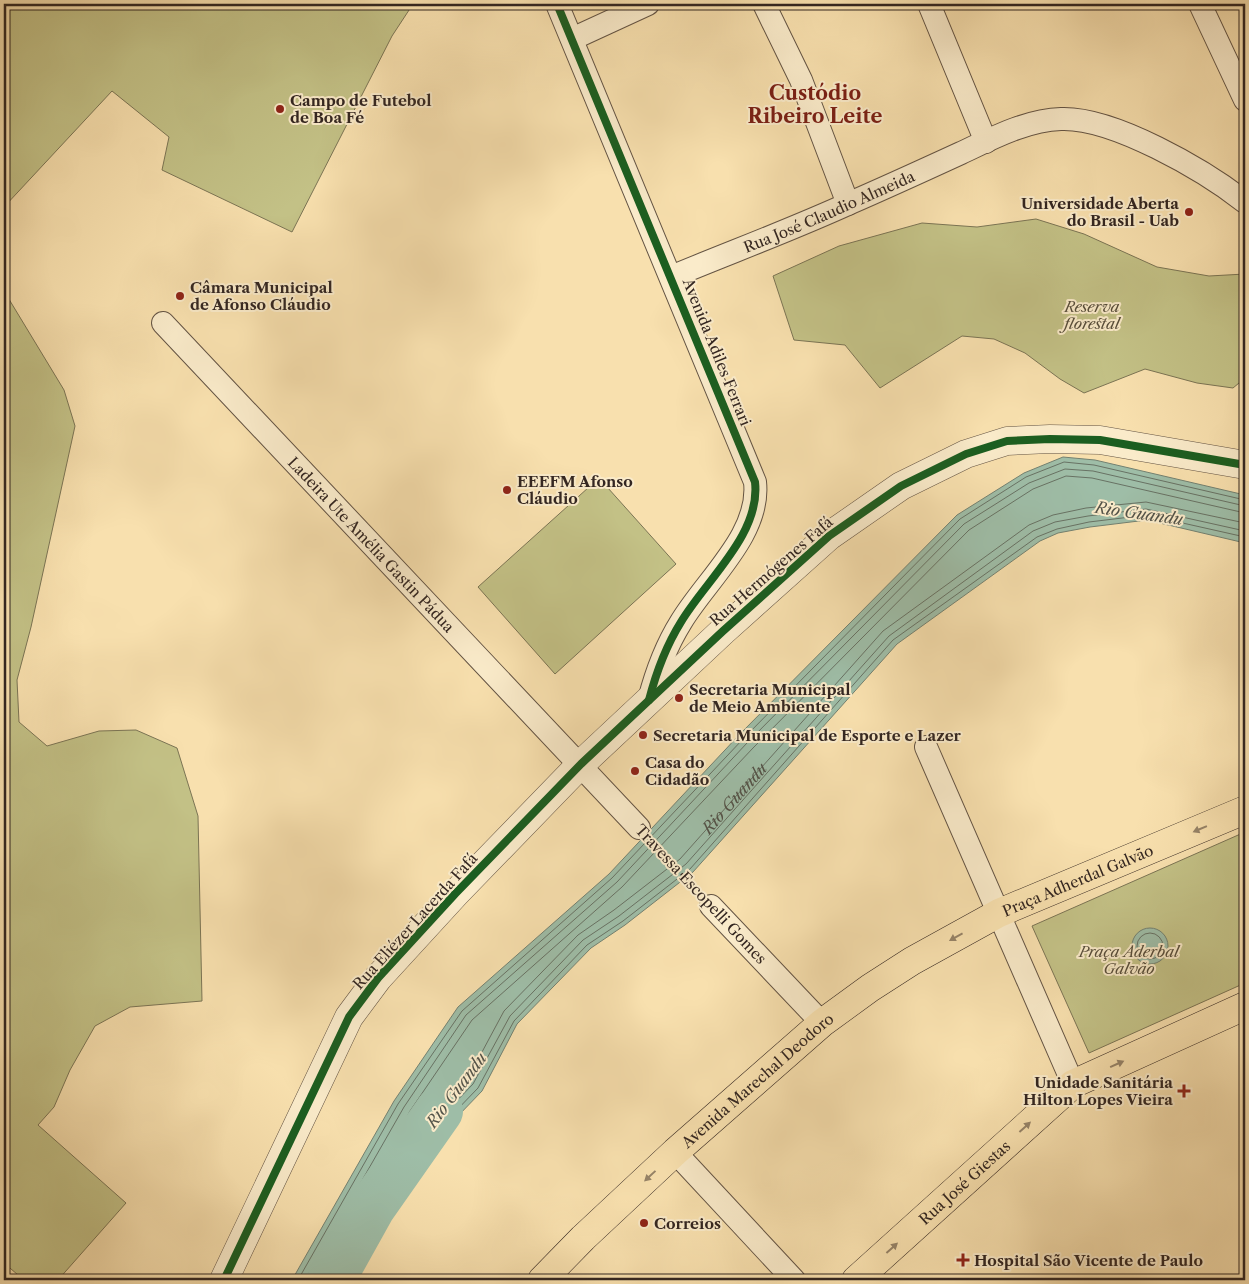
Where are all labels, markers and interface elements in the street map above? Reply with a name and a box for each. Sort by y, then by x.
district label: Custódio Ribeiro Leite [748,81,882,128]
place label: Campo de Futebol de Boa Fé [290,91,431,127]
marker: Campo de Futebol de Boa Fé [274,103,286,115]
street label: Rua José Claudio Almeida [741,166,917,256]
place label: Universidade Aberta do Brasil - Uab [1021,194,1179,230]
marker: Universidade Aberta do Brasil - Uab [1183,206,1195,218]
street label: Avenida Adiles Ferrari [678,275,755,429]
place label: Câmara Municipal de Afonso Cláudio [190,278,333,314]
marker: Câmara Municipal de Afonso Cláudio [174,290,186,302]
park label: Reserva florestal [1059,297,1122,333]
street label: Ladeira Ute Amélia Gastin Pádua [284,453,459,636]
place label: EEEFM Afonso Cláudio [517,472,633,508]
marker: EEEFM Afonso Cláudio [501,484,513,496]
water label: Rio Guandu [1092,497,1185,529]
street label: Rua Hermógenes Fafá [705,512,837,630]
place label: Secretaria Municipal de Meio Ambiente [689,680,850,716]
marker: Secretaria Municipal de Meio Ambiente [673,692,685,704]
place label: Secretaria Municipal de Esporte e Lazer [653,726,962,745]
marker: Secretaria Municipal de Esporte e Lazer [637,729,649,741]
place label: Casa do Cidadão [645,753,709,789]
water label: Rio Guandu [696,758,771,839]
marker: Casa do Cidadão [629,765,641,777]
street label: Travessa Escopelli Gomes [631,820,771,968]
one-way arrow [1193,825,1207,833]
street label: Praça Adherdal Galvão [999,840,1156,920]
street label: Rua Eliézer Lacerda Fafá [349,849,481,993]
one-way arrow [950,932,963,941]
park label: Praça Aderbal Galvão [1078,942,1181,978]
street label: Avenida Marechal Deodoro [677,1008,837,1152]
water label: Rio Guandu [420,1048,491,1133]
one-way arrow [1110,1060,1124,1068]
place label: Unidade Sanitária Hilton Lopes Vieira [1023,1073,1173,1109]
marker: Unidade Sanitária Hilton Lopes Vieira [1177,1084,1191,1098]
one-way arrow [1019,1121,1031,1133]
street label: Rua José Giestas [915,1136,1014,1228]
one-way arrow [644,1170,656,1182]
place label: Correios [654,1214,721,1233]
marker: Correios [638,1217,650,1229]
one-way arrow [885,1242,898,1253]
place label: Hospital São Vicente de Paulo [974,1251,1203,1270]
marker: Hospital São Vicente de Paulo [956,1253,970,1267]

